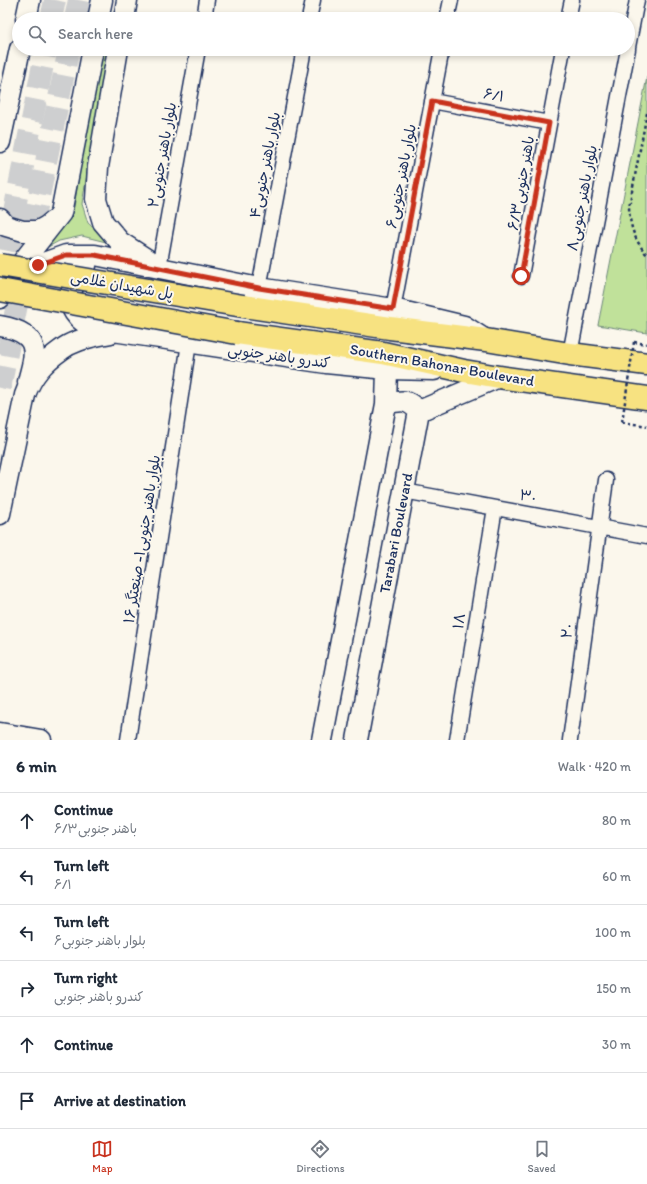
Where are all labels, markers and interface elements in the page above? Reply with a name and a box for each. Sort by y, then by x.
search box [12,12,635,56]
icon: search [26,23,48,45]
text: Search here [58,25,133,43]
street label: ۶/۱ [482,84,506,106]
street label: بلوار باهنر جنوبی۲ [144,101,181,209]
street label: بلوار باهنر جنوبی۴ [246,110,285,220]
street label: بلوار باهنر جنوبی۶ [382,122,421,230]
street label: ۶/۳باهنر جنوبی [504,134,539,232]
street label: ۸بلوار باهنر جنوبی [563,144,602,253]
route end [29,256,47,274]
street label: پل شهیدان غلامی [69,267,175,304]
route start [512,267,530,285]
street label: کندرو باهنر جنوبی [227,340,331,373]
street label: Southern Bahonar Boulevard [348,340,536,390]
street label: بلوار باهنر جنوبی۱- صنعتگر ۱۶ [120,453,165,625]
street label: Tarabari Boulevard [375,470,417,595]
street label: ۳۰ [518,486,538,506]
street label: ۱۸ [449,612,469,630]
street label: ۲۰ [557,622,577,640]
text: 6 min [16,756,57,776]
text: Walk · 420 m [558,759,631,774]
text: Continue [54,801,113,819]
icon: ahead [16,810,38,832]
text: 80 m [602,813,631,828]
text: ۶/۳باهنر جنوبی [54,821,137,836]
text: Turn left [54,857,109,875]
icon: left [16,866,38,888]
text: 60 m [602,869,631,884]
text: ۶/۱ [54,877,72,892]
text: Turn left [54,913,109,931]
icon: left [16,922,38,944]
text: 100 m [595,925,631,940]
text: بلوار باهنر جنوبی۶ [54,933,146,948]
text: Turn right [54,969,118,987]
icon: right [16,978,38,1000]
text: 150 m [596,981,631,996]
text: کندرو باهنر جنوبی [54,989,143,1004]
icon: ahead [16,1034,38,1056]
text: Continue [54,1036,113,1054]
text: 30 m [602,1037,631,1052]
icon: arrive [16,1090,38,1112]
text: Arrive at destination [54,1092,186,1110]
tab: Map [91,1138,113,1175]
tab: Directions [296,1138,345,1175]
tab: Saved [527,1138,556,1175]

